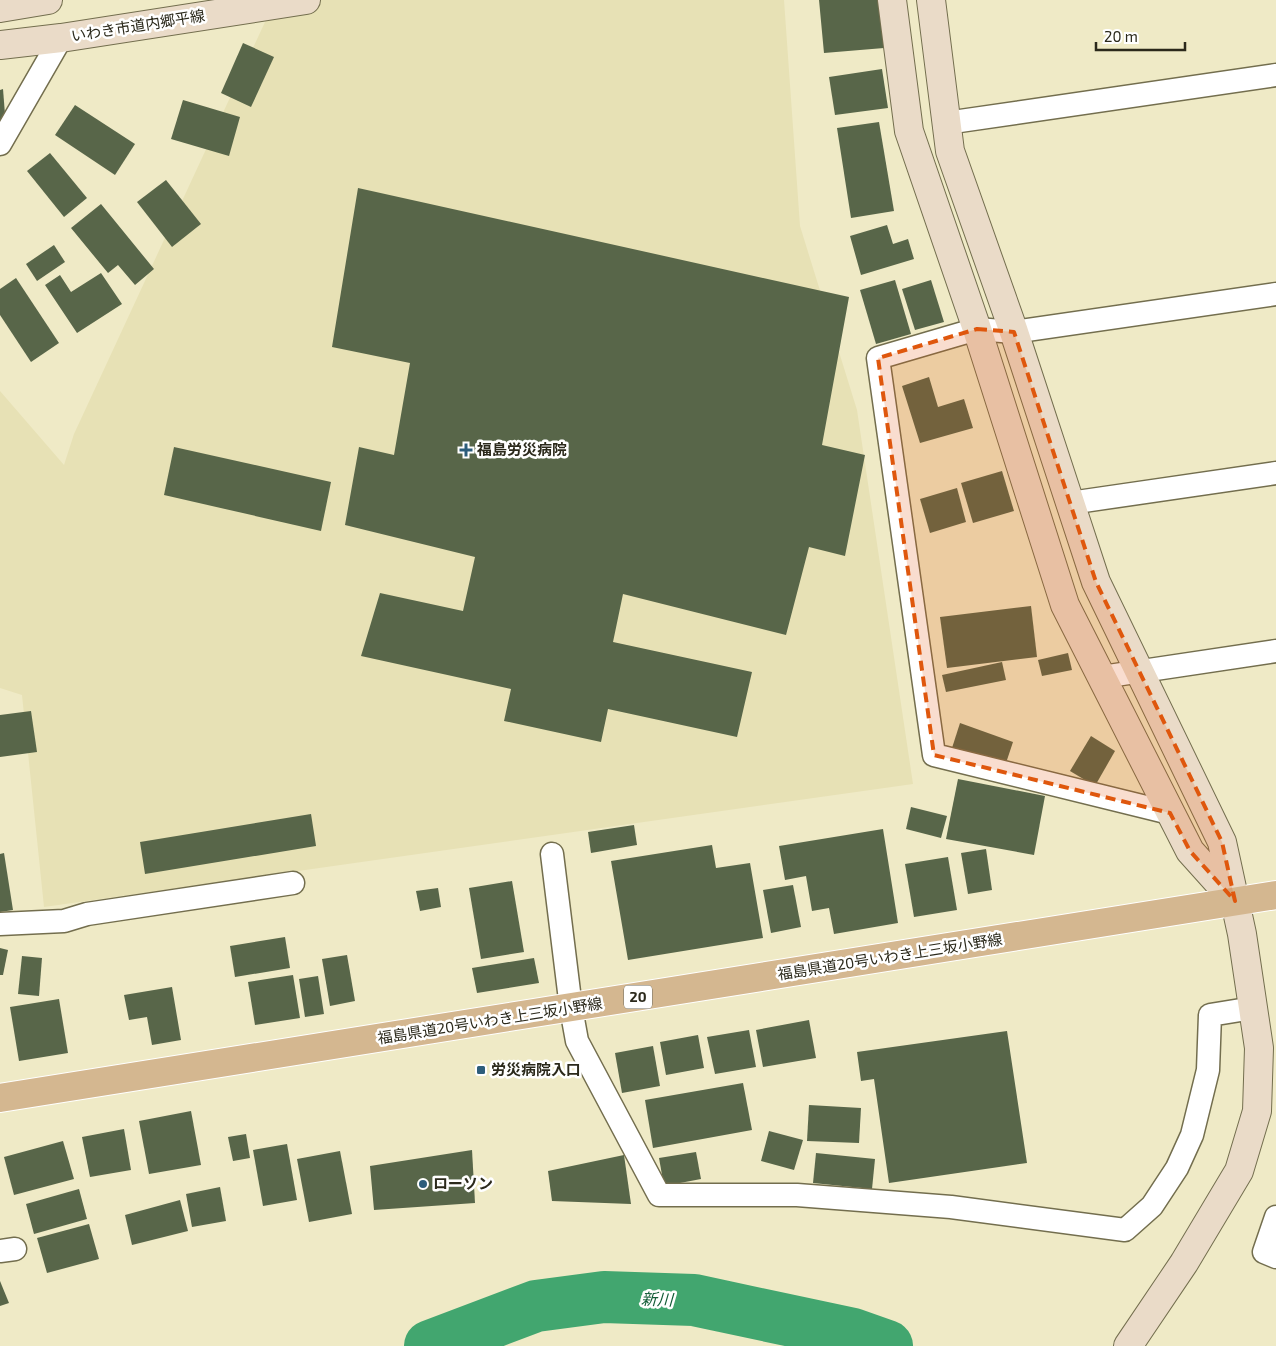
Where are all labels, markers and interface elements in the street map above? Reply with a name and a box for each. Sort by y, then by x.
street label: いわき市道内郷平線 [70,6,206,44]
scale bar [1096,20,1185,52]
text: 20 m [1104,27,1138,45]
place label: 福島労災病院 [476,440,567,458]
marker: 福島労災病院 [459,443,473,457]
street label: 福島県道20号いわき上三坂小野線 [776,929,1004,983]
road number: 20 [624,986,652,1009]
street label: 福島県道20号いわき上三坂小野線 [376,993,604,1047]
place label: 労災病院入口 [491,1060,581,1078]
marker: 労災病院入口 [475,1064,487,1076]
place label: ローソン [433,1174,493,1192]
marker: ローソン [417,1178,429,1190]
water label: 新川 [641,1288,675,1309]

